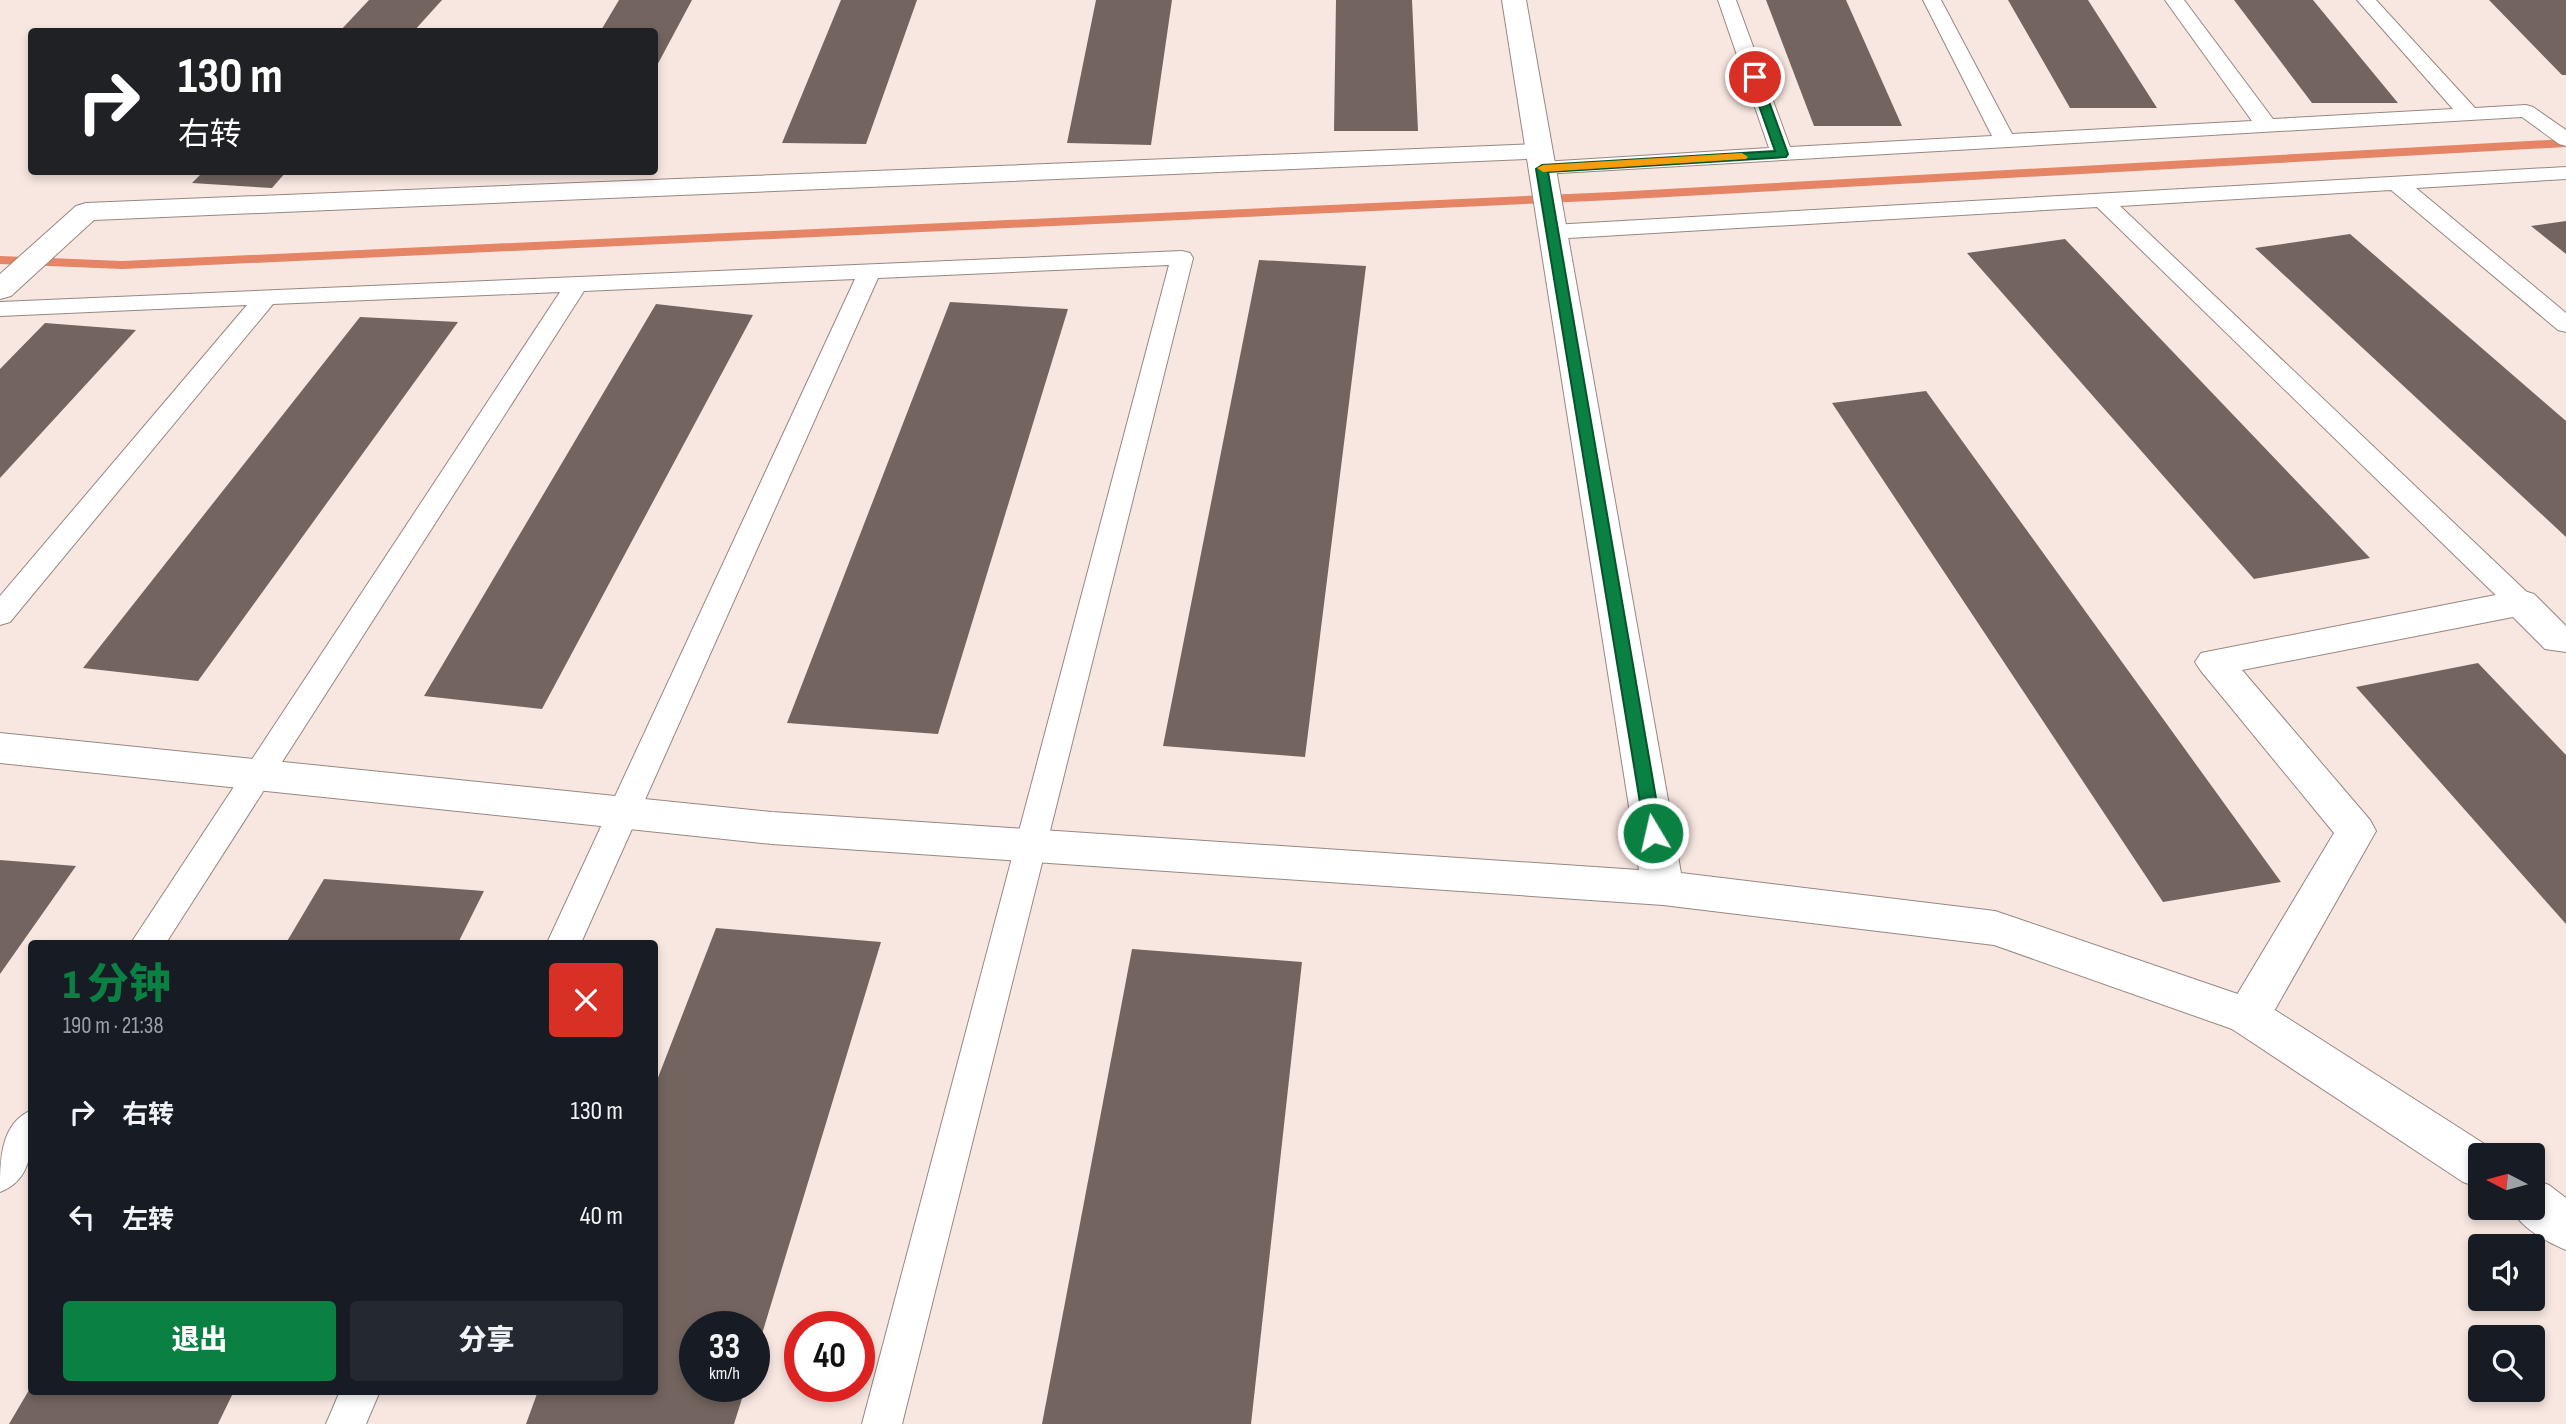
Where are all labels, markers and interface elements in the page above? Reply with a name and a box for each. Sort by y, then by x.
pin [1725,47,1785,107]
text: 130 m [178,48,283,107]
icon: right [63,56,154,147]
icon: arrive [1736,58,1774,96]
text: 右转 [178,116,242,155]
position arrow [1616,796,1690,870]
text: 1 分钟 [63,960,171,1011]
button: close [549,963,623,1037]
text: 190 m · 21:38 [63,1012,163,1040]
icon: right [63,1093,101,1131]
text: 130 m [571,1096,623,1127]
text: 右转 [122,1100,174,1131]
north arrow [2468,1143,2544,1220]
map controls [2468,1143,2545,1402]
icon: left [63,1198,101,1236]
text: 40 m [580,1201,623,1232]
text: 左转 [122,1205,174,1236]
button: sound [2468,1234,2545,1311]
button: 退出 [63,1301,336,1381]
button: 分享 [350,1301,623,1381]
speed limit sign: 40 [784,1311,875,1402]
button: search [2468,1325,2545,1402]
text: 33 [709,1326,740,1369]
text: km/h [709,1363,740,1384]

